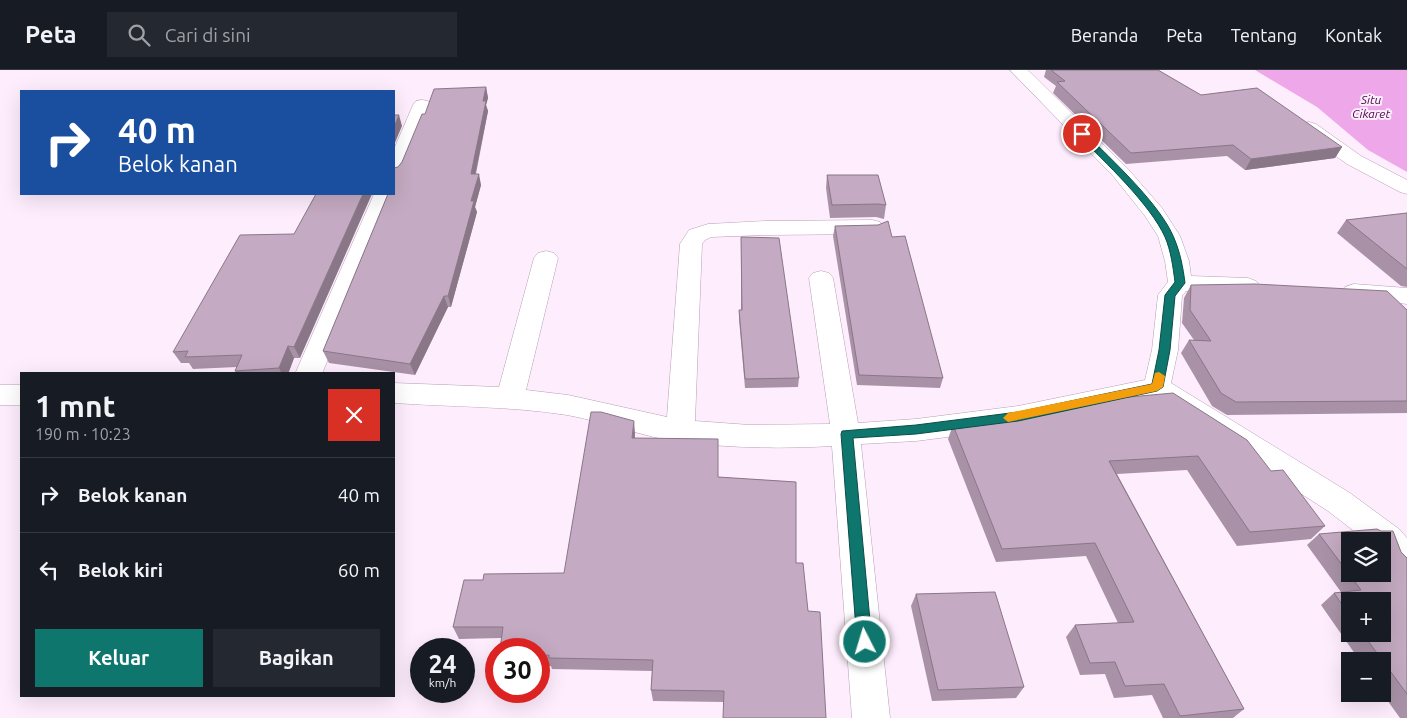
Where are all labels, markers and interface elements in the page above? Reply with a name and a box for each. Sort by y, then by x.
search box [107,12,457,57]
text: Peta [25,21,77,48]
icon: search [125,21,153,49]
text: Cari di sini [165,24,251,46]
text: Beranda [1071,25,1138,45]
text: Peta [1166,25,1203,45]
text: Tentang [1231,25,1297,45]
text: Kontak [1325,25,1382,45]
water label: Situ Cikaret [1352,93,1390,120]
icon: right [35,110,100,175]
text: 40 m [118,110,196,150]
pin [1061,113,1103,155]
icon: arrive [1068,120,1096,148]
text: Belok kanan [118,151,238,176]
text: 1 mnt [35,389,115,423]
button: close [328,389,380,441]
text: 190 m · 10:23 [35,425,131,443]
icon: right [35,481,63,509]
text: Belok kanan [78,484,187,506]
text: 40 m [338,484,380,506]
map controls [1341,532,1391,702]
button: layers [1341,532,1391,582]
icon: left [35,556,63,584]
text: Belok kiri [78,559,163,581]
text: 60 m [338,559,380,581]
button: + [1341,592,1391,642]
position arrow [838,615,890,667]
button: Keluar [35,629,203,687]
button: Bagikan [213,629,380,687]
speed limit sign: 30 [485,638,550,703]
text: 24 [428,650,457,678]
button: − [1341,652,1391,702]
text: km/h [429,676,456,689]

